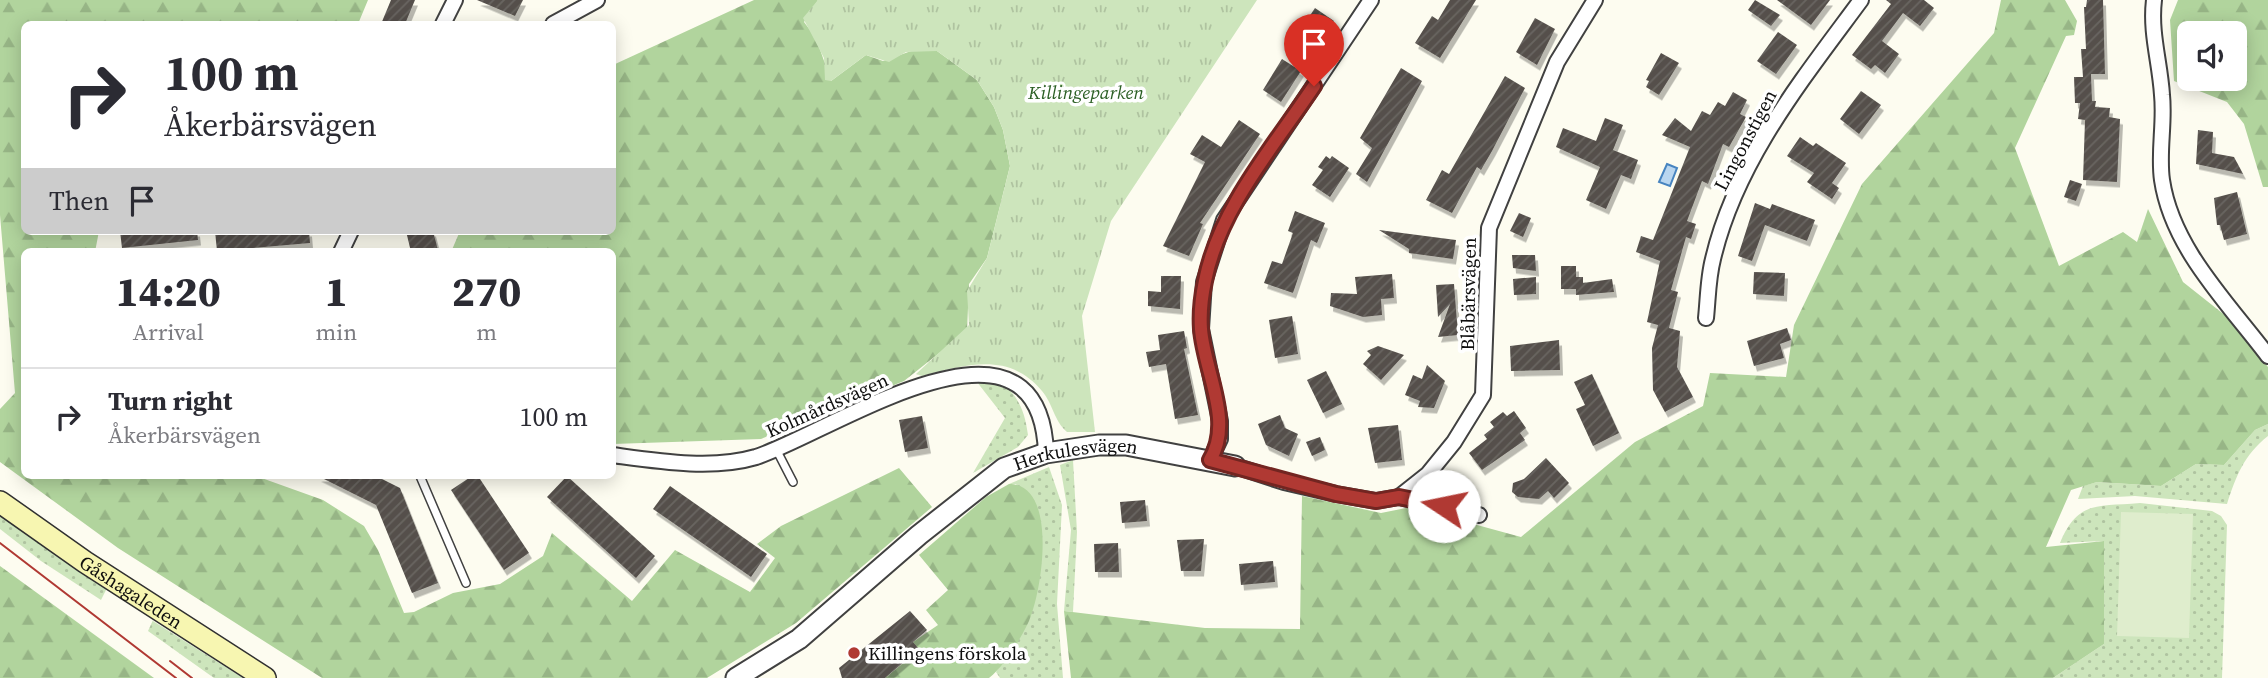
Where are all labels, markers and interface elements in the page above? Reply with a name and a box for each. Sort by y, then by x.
pin [1284,14,1344,86]
map controls [2177,21,2247,91]
button: sound [2177,21,2247,91]
icon: arrive [1295,25,1333,63]
text: 100 m [164,39,299,106]
icon: right [49,49,140,140]
park label: Killingeparken [1027,79,1144,105]
street label: Lingonstigen [1707,85,1783,195]
text: Åkerbärsvägen [164,103,377,147]
icon: arrive [123,182,161,220]
text: Then [49,183,109,219]
street label: Blåbärsvägen [1454,237,1482,351]
text: 14:20 [116,262,221,320]
text: 1 [325,262,348,320]
text: 270 [452,262,521,320]
text: Arrival [133,316,204,348]
text: min [316,316,357,348]
text: m [476,316,497,348]
street label: Kolmårdsvägen [762,366,892,444]
text: Turn right [108,383,232,419]
icon: right [49,398,87,436]
text: 100 m [520,399,588,435]
text: Åkerbärsvägen [108,419,261,451]
street label: Herkulesvägen [1009,432,1140,477]
position arrow [1407,469,1481,543]
street label: Gåshagaleden [75,549,188,635]
place label: Killingens förskola [868,640,1027,666]
marker: Killingens förskola [846,645,862,661]

